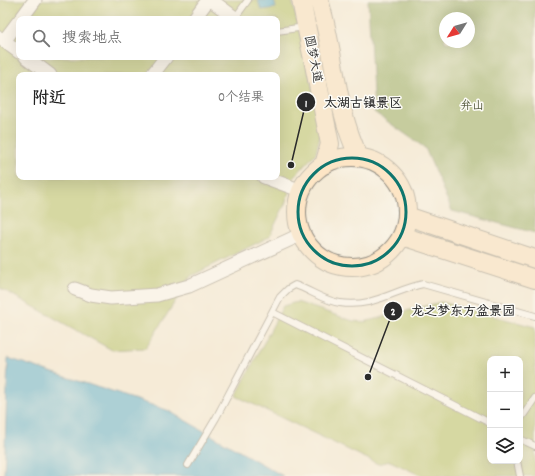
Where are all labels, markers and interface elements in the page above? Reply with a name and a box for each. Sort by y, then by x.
north arrow [439,12,475,48]
search box [16,16,280,60]
icon: search [30,27,52,49]
text: 搜索地点 [62,28,122,50]
street label: 圆梦大道 [300,34,325,84]
text: 附近 [32,88,66,112]
text: 0个结果 [218,89,264,108]
callout: 太湖古镇景区 [296,90,410,115]
text: 太湖古镇景区 [324,95,402,114]
text: 1 [305,96,308,113]
park label: 弁山 [460,98,484,115]
callout: 龙之梦东方盆景园 [383,298,523,323]
text: 龙之梦东方盆景园 [411,303,515,322]
text: 2 [390,304,396,321]
map controls [487,356,523,464]
button: + [487,356,523,392]
button: − [487,392,523,428]
button: layers [487,428,523,464]

